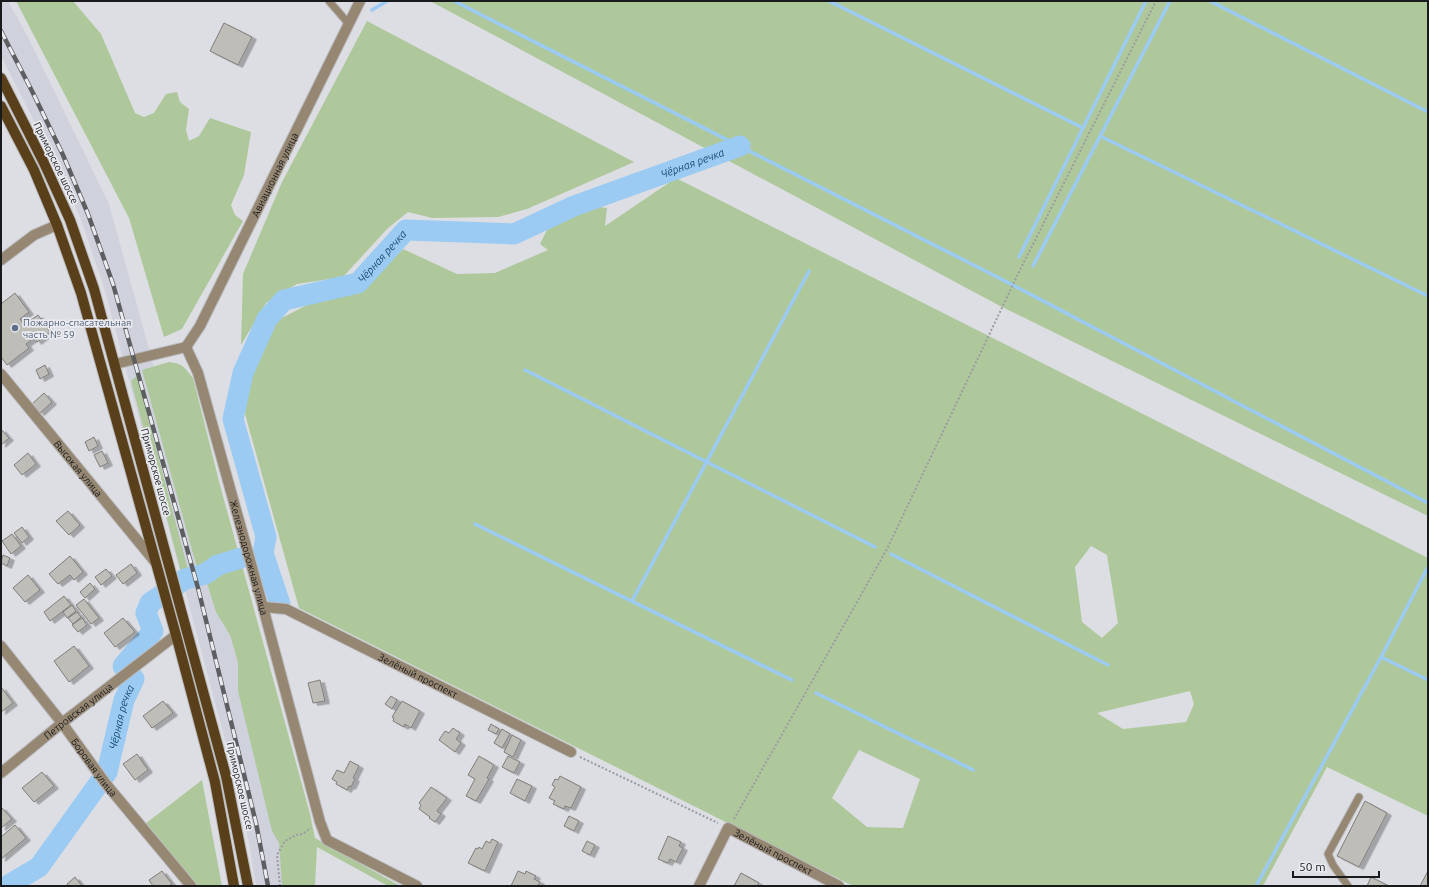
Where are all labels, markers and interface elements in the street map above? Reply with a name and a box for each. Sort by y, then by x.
street label: Приморское шоссе [31,120,81,206]
street label: Авиационная улица [249,131,300,219]
water label: Чёрная речка [659,146,726,180]
water label: Чёрная речка [355,228,409,285]
place label: Пожарно-спасательная часть № 59 [23,317,131,340]
marker: Пожарно-спасательная часть № 59 [10,323,20,333]
street label: Приморское шоссе [139,427,173,517]
street label: Высокая улица [52,438,105,499]
street label: Железнодорожная улица [228,499,270,616]
street label: Зелёный проспект [377,651,460,700]
street label: Петровская улица [42,681,115,741]
water label: Чёрная речка [107,683,136,750]
street label: Боровая улица [69,736,119,799]
street label: Приморское шоссе [225,741,255,831]
street label: Зелёный проспект [732,827,815,877]
scale bar [1293,853,1379,879]
text: 50 m [1299,860,1326,873]

